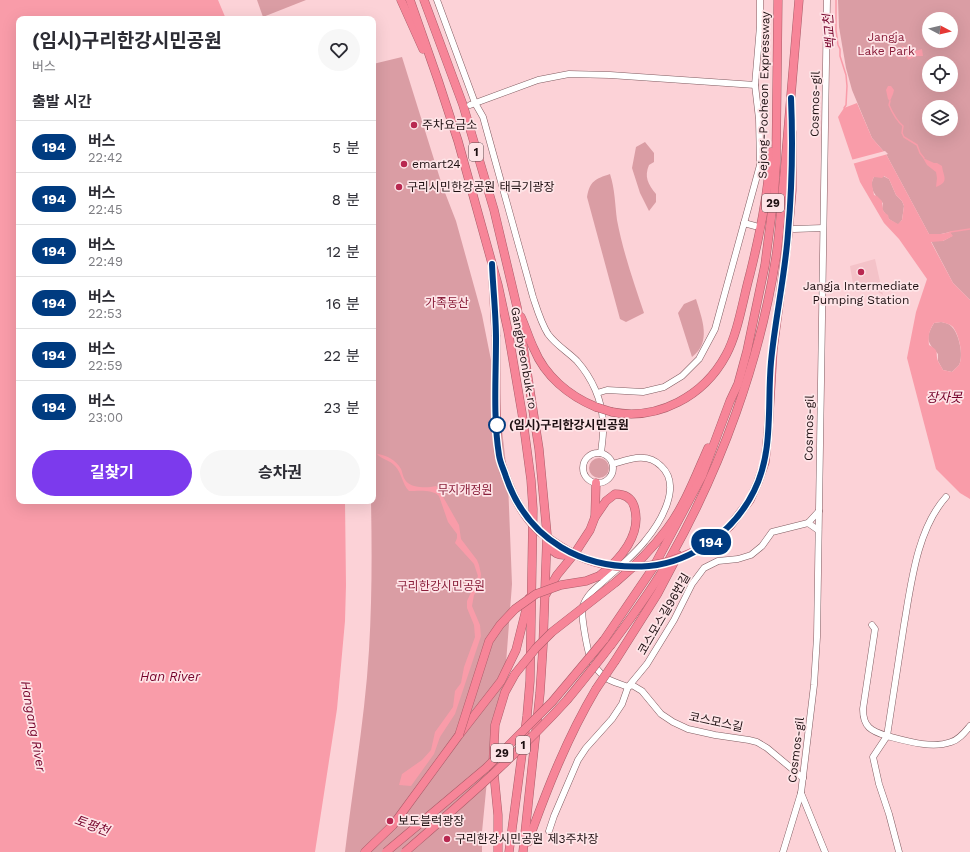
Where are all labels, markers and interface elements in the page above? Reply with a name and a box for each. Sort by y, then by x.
street label: Sejong-Pocheon Expressway [756,11,772,179]
water label: 백교천 [820,12,839,51]
north arrow [922,12,958,48]
map controls [922,12,958,136]
text: (임시)구리한강시민공원 [32,29,222,52]
button: heart [318,29,360,71]
park label: Jangja Lake Park [857,30,915,58]
button: locate [922,56,958,92]
text: 버스 [32,59,56,74]
street label: Cosmos-gil [807,71,823,137]
text: 출발 시간 [32,93,92,111]
button: layers [922,100,958,136]
place label: 주차요금소 [422,118,477,132]
marker: 주차요금소 [409,120,419,130]
text: 버스 [88,132,116,150]
text: 194 [42,139,66,155]
text: 5 분 [332,139,360,157]
road number: 1 [469,143,483,161]
text: 22:42 [88,150,123,165]
place label: emart24 [412,157,461,171]
marker: emart24 [399,159,409,169]
place label: 구리시민한강공원 태극기광장 [407,180,555,194]
marker: 구리시민한강공원 태극기광장 [394,182,404,192]
text: 버스 [88,184,116,202]
text: 194 [42,191,66,207]
text: 8 분 [332,191,360,209]
road number: 29 [762,194,784,212]
text: 22:45 [88,202,123,217]
text: 버스 [88,236,116,254]
text: 194 [42,243,66,259]
text: 12 분 [326,243,360,261]
text: 22:49 [88,254,123,269]
marker: Jangja Intermediate Pumping Station [856,267,866,277]
place label: Jangja Intermediate Pumping Station [803,279,919,307]
text: 버스 [88,288,116,306]
text: 194 [42,295,66,311]
text: 16 분 [326,295,360,313]
park label: 가족동산 [425,296,469,310]
text: 22:53 [88,306,122,321]
street label: Gangbyeonbuk-ro [508,306,540,410]
text: 버스 [88,340,116,358]
text: 194 [42,347,66,363]
text: 22 분 [324,347,360,365]
text: 22:59 [88,358,123,373]
water label: 장자못 [926,390,963,405]
text: 버스 [88,392,116,410]
street label: Cosmos-gil [801,395,817,461]
text: 194 [42,399,66,415]
text: 23 분 [324,399,360,417]
text: 23:00 [88,410,123,425]
marker: (임시)구리한강시민공원 [488,416,506,434]
place label: (임시)구리한강시민공원 [509,418,629,432]
button: 길찾기 [32,450,192,496]
button: 승차권 [200,450,360,496]
park label: 무지개정원 [437,483,493,497]
line badge: 194 [688,529,734,555]
text: 194 [699,534,723,550]
street label: 코스모스길96번길 [635,571,693,657]
park label: 구리한강시민공원 [397,579,485,593]
water label: Han River [140,669,201,684]
water label: Hangang River [18,680,49,774]
street label: 코스모스길 [688,709,744,735]
street label: Cosmos-gil [785,716,807,784]
road number: 1 [516,736,530,754]
road number: 29 [491,744,513,762]
water label: 토평천 [72,812,112,839]
place label: 보도블럭광장 [398,814,464,828]
marker: 보도블럭광장 [385,816,395,826]
place label: 구리한강시민공원 제3주차장 [455,832,599,846]
marker: 구리한강시민공원 제3주차장 [442,834,452,844]

